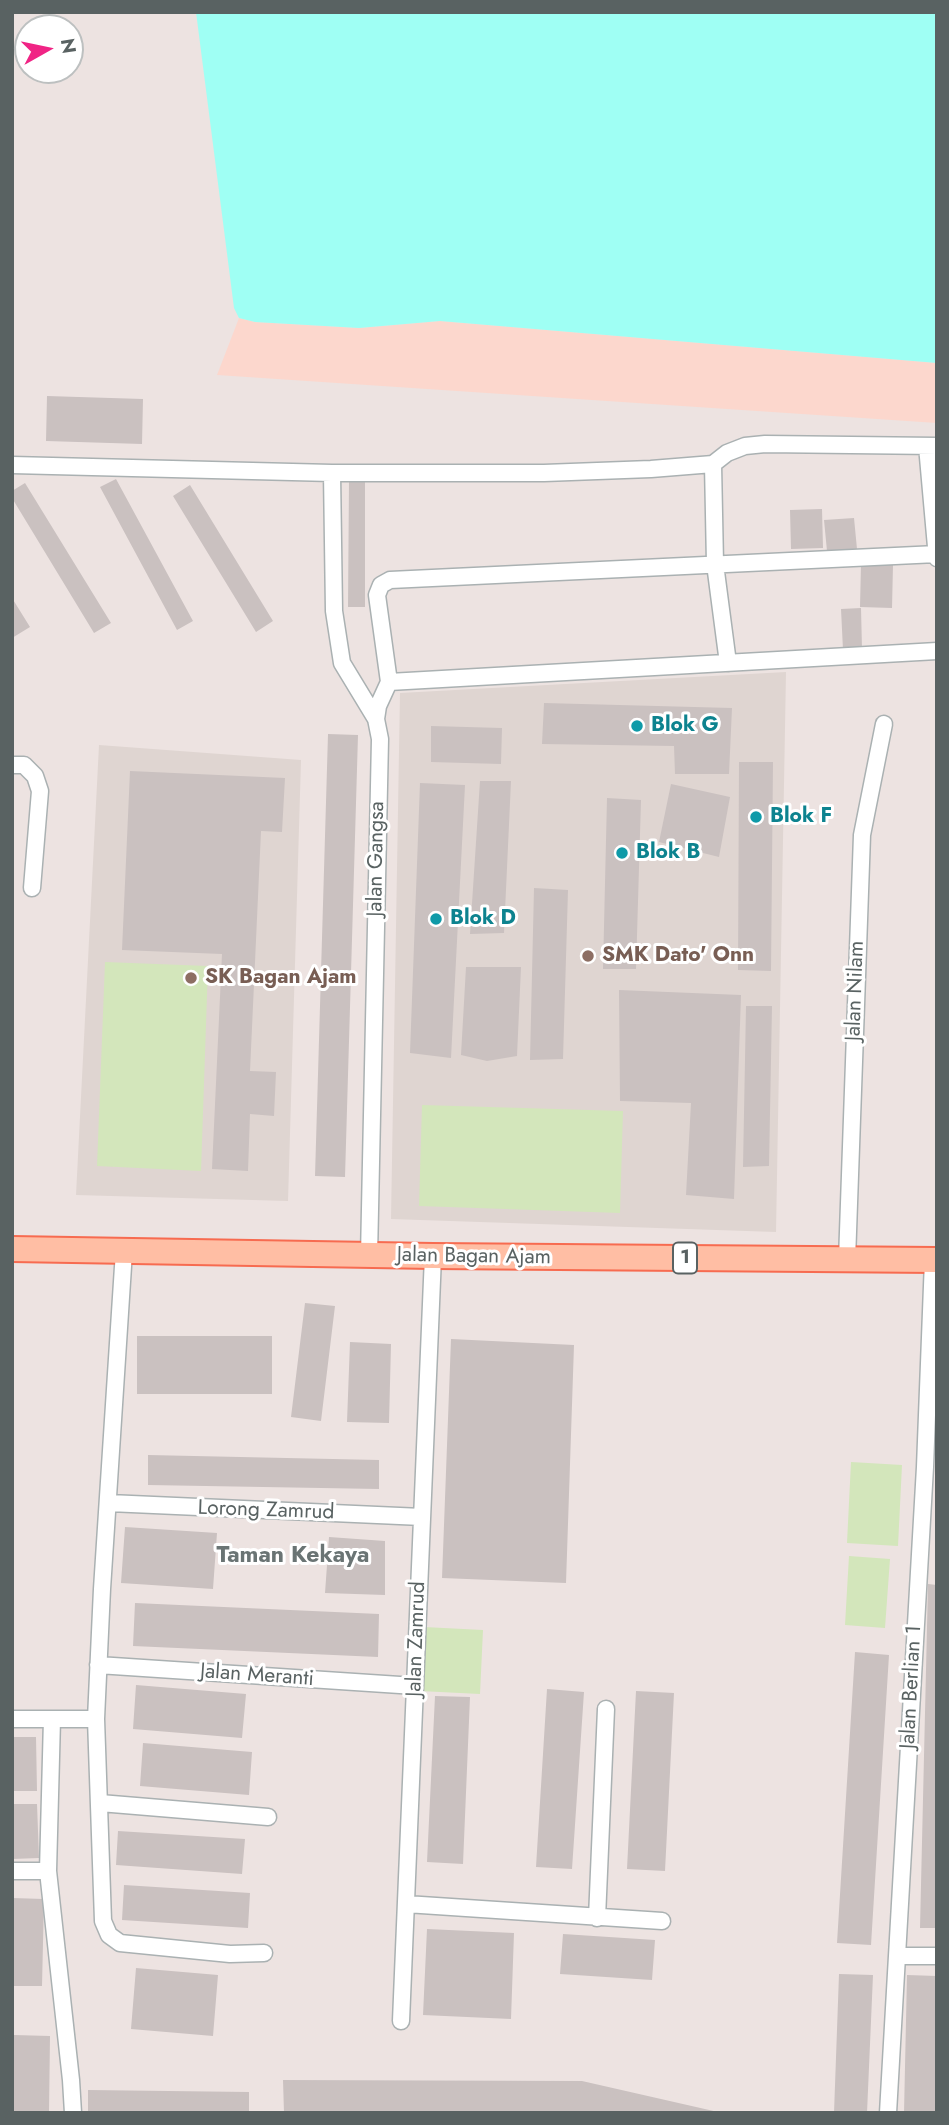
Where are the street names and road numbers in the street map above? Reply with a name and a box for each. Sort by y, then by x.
street label: Jalan Gangsa [363,801,391,917]
street label: Jalan Nilam [842,940,870,1042]
road number: 1 [673,1242,697,1274]
street label: Jalan Bagan Ajam [397,1243,551,1271]
street label: Lorong Zamrud [197,1496,335,1526]
street label: Jalan Zamrud [402,1581,432,1697]
street label: Jalan Berlian 1 [896,1624,928,1750]
street label: Jalan Meranti [199,1659,315,1693]

